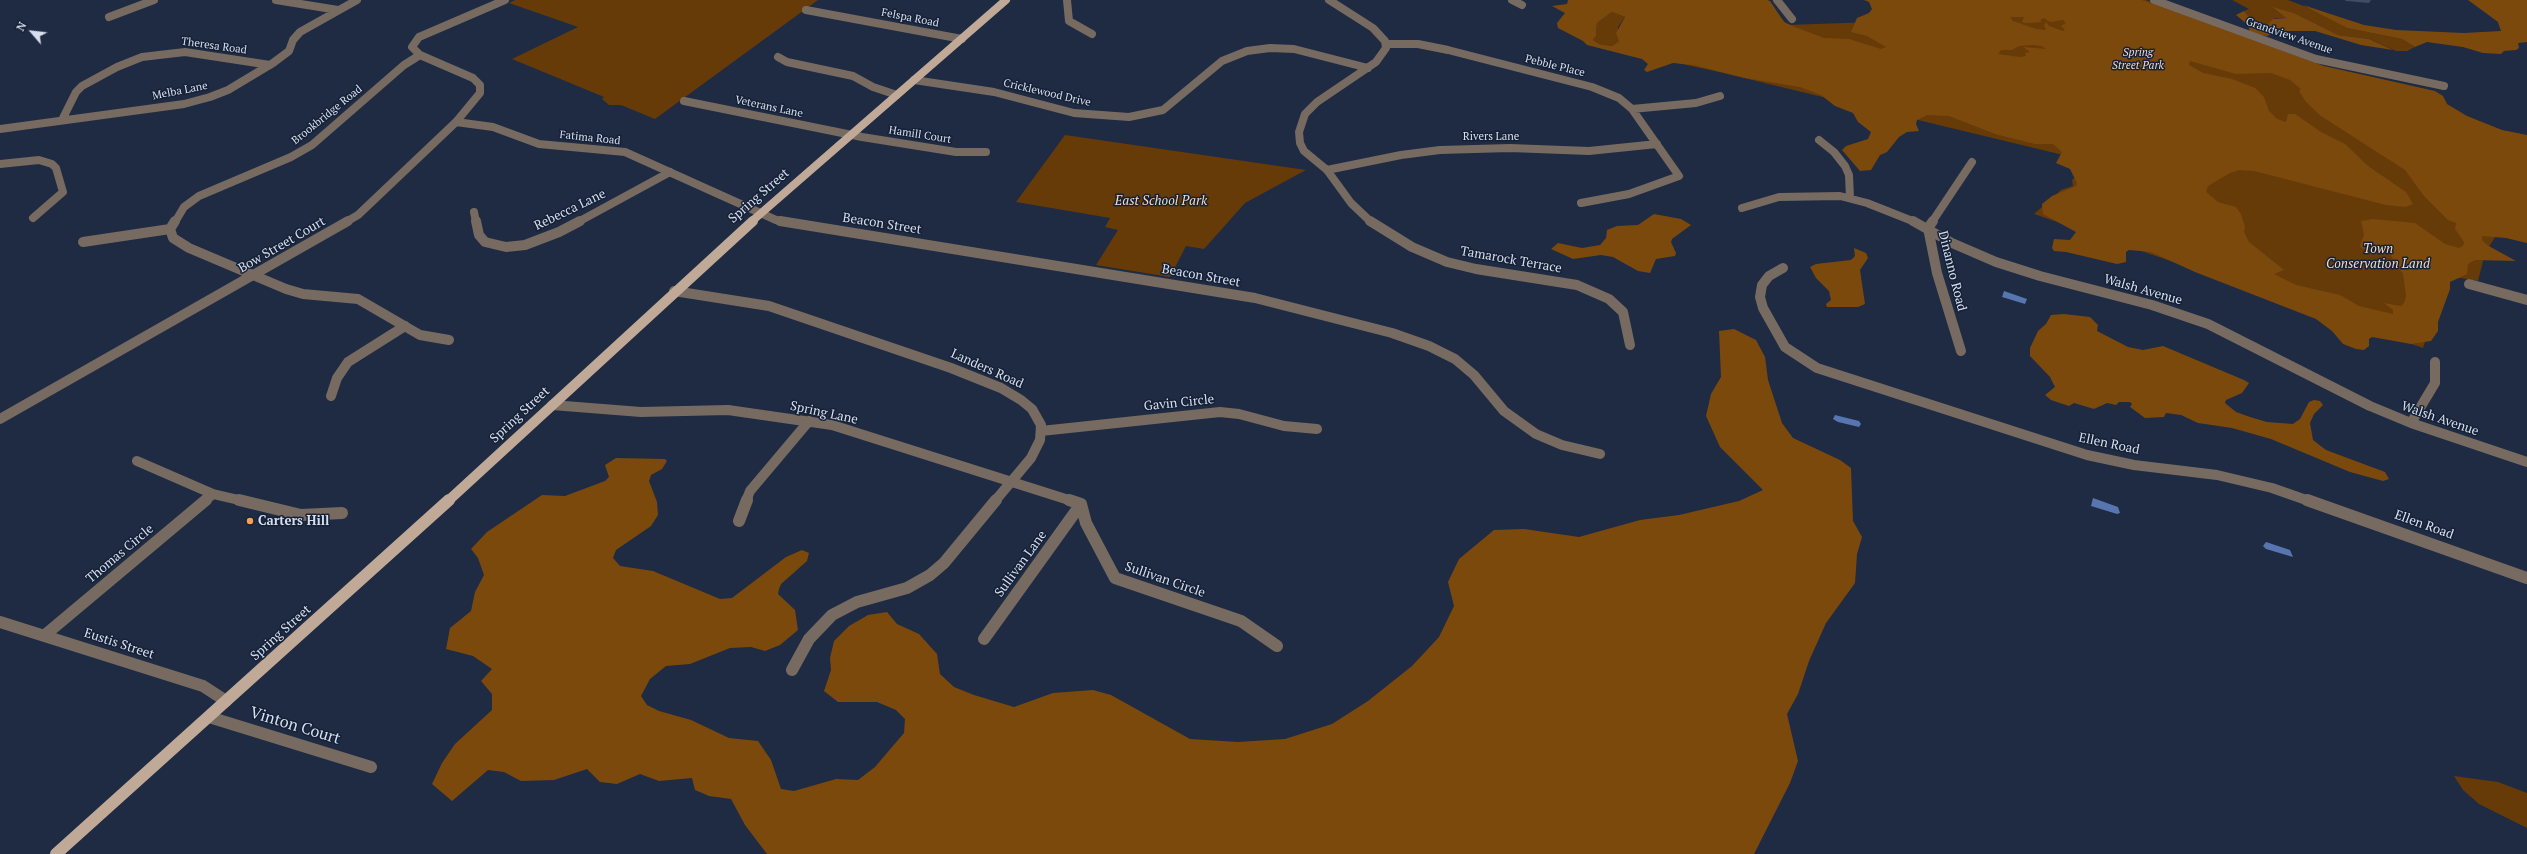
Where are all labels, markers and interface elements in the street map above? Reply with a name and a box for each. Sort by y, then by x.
street label: Felspa Road [880,6,940,30]
north arrow [12,12,52,52]
street label: Grandview Avenue [2244,15,2334,57]
text: N [13,19,30,33]
street label: Theresa Road [180,35,248,57]
park label: Spring Street Park [2112,46,2164,72]
street label: Pebble Place [1524,52,1586,80]
street label: Cricklewood Drive [1002,77,1092,109]
street label: Melba Lane [151,79,209,103]
street label: Brookbridge Road [289,82,365,148]
street label: Veterans Lane [734,93,804,121]
street label: Hamill Court [888,124,952,146]
street label: Fatima Road [559,128,621,148]
street label: Rivers Lane [1463,130,1519,144]
street label: Spring Street [725,165,793,227]
street label: Rebecca Lane [532,186,608,234]
park label: East School Park [1115,193,1207,209]
street label: Beacon Street [841,210,923,238]
street label: Bow Street Court [236,214,328,276]
street label: Dinanno Road [1934,229,1970,313]
park label: Town Conservation Land [2326,241,2430,272]
street label: Tamarock Terrace [1459,243,1563,277]
street label: Beacon Street [1160,261,1242,291]
street label: Walsh Avenue [2102,271,2184,309]
street label: Landers Road [948,346,1026,392]
street label: Spring Street [487,384,553,446]
street label: Gavin Circle [1143,392,1215,414]
street label: Spring Lane [789,398,859,428]
street label: Walsh Avenue [2399,398,2481,440]
street label: Ellen Road [2077,430,2141,458]
street label: Ellen Road [2392,507,2456,543]
place label: Carters Hill [258,513,329,529]
marker: Carters Hill [245,516,255,526]
street label: Thomas Circle [83,521,157,587]
street label: Sullivan Lane [992,528,1050,600]
street label: Sullivan Circle [1123,559,1207,601]
street label: Spring Street [248,602,314,664]
street label: Eustis Street [82,625,156,663]
street label: Vinton Court [247,703,343,749]

